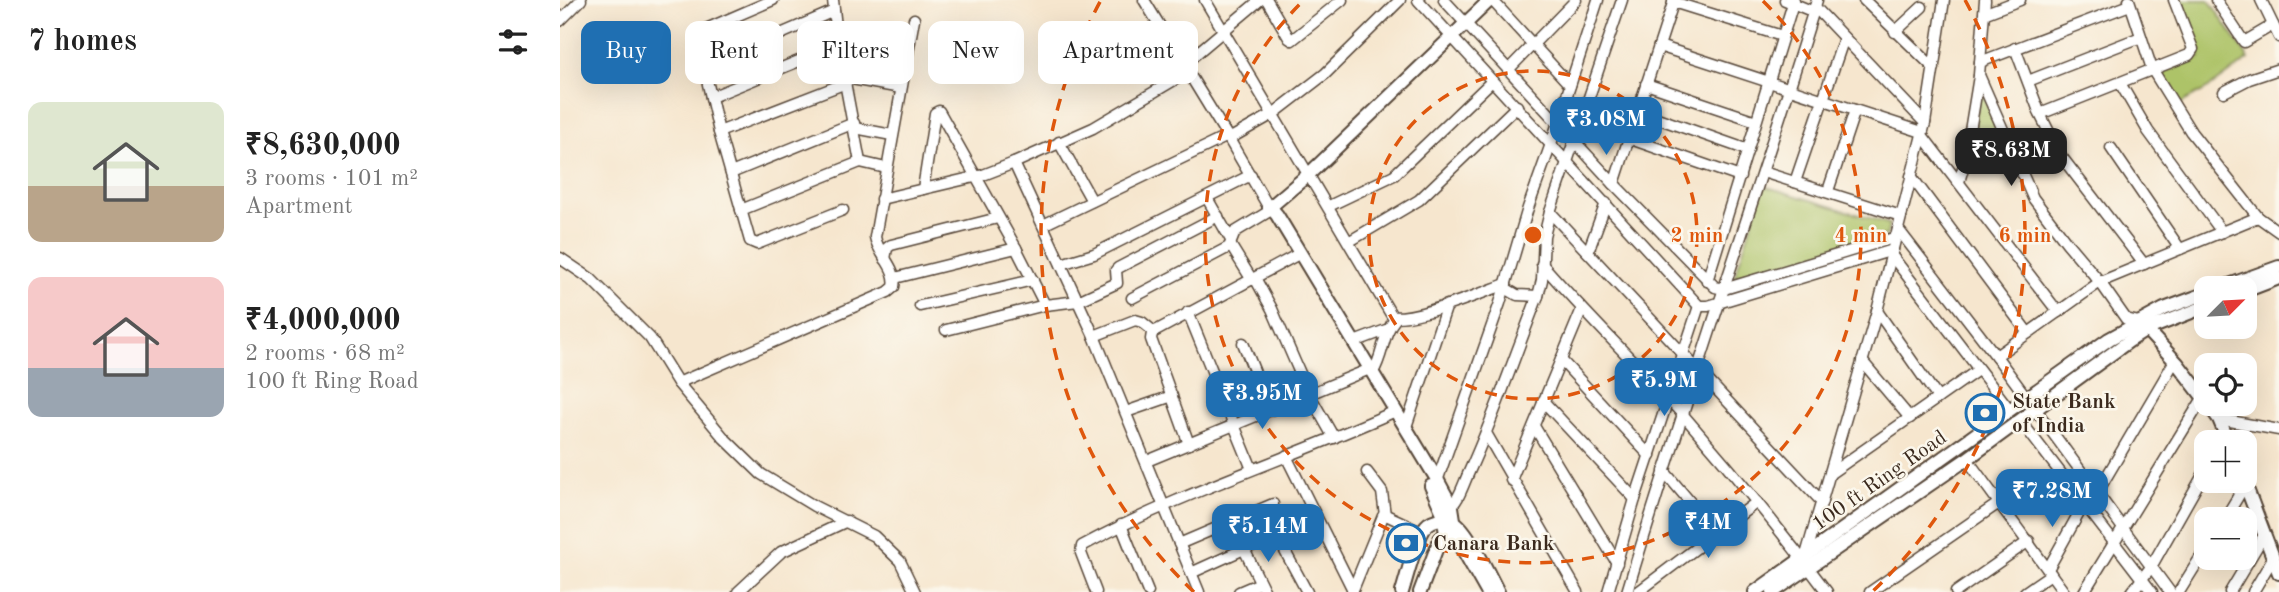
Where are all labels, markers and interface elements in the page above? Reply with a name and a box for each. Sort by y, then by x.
chip: Buy [581,21,671,84]
chip: Rent [685,21,783,84]
chip: Filters [797,21,914,84]
chip: New [928,21,1024,84]
chip: Apartment [1038,21,1198,84]
icon: filters [494,23,532,61]
text: 7 homes [28,27,137,57]
pin: ₹3.08M [1549,97,1663,157]
text: ₹3.08M [1566,108,1646,131]
pin: ₹8.63M [1954,128,2068,188]
icon: home [84,130,168,214]
text: ₹8,630,000 [245,131,401,161]
text: ₹8.63M [1971,139,2051,162]
text: 3 rooms · 101 m² [245,167,418,190]
text: Apartment [245,195,353,218]
centre of rings [1521,223,1545,247]
text: 2 min [1671,226,1723,247]
text: 4 min [1835,226,1887,247]
text: 6 min [1999,226,2051,247]
north arrow [2194,276,2258,340]
map controls [2194,276,2257,570]
icon: home [84,305,168,389]
text: ₹4,000,000 [245,306,401,336]
text: 2 rooms · 68 m² [245,342,405,365]
button: locate [2194,353,2257,416]
pin: ₹5.9M [1615,358,1713,418]
text: ₹5.9M [1631,369,1697,392]
text: 100 ft Ring Road [245,370,419,393]
pin: ₹3.95M [1205,372,1319,431]
text: ₹3.95M [1222,382,1302,405]
bank icon: State Bank of India [1964,392,2006,434]
place label: State Bank of India [2012,392,2116,437]
street label: 100 ft Ring Road [1809,427,1951,535]
button: + [2194,430,2257,493]
pin: ₹7.28M [1995,470,2109,529]
text: ₹7.28M [2012,480,2092,503]
pin: ₹4M [1674,500,1742,560]
pin: ₹5.14M [1211,504,1325,564]
button: − [2194,507,2257,570]
text: ₹4M [1685,511,1731,534]
text: ₹5.14M [1228,515,1308,538]
bank icon: Canara Bank [1385,522,1427,564]
place label: Canara Bank [1433,534,1555,555]

